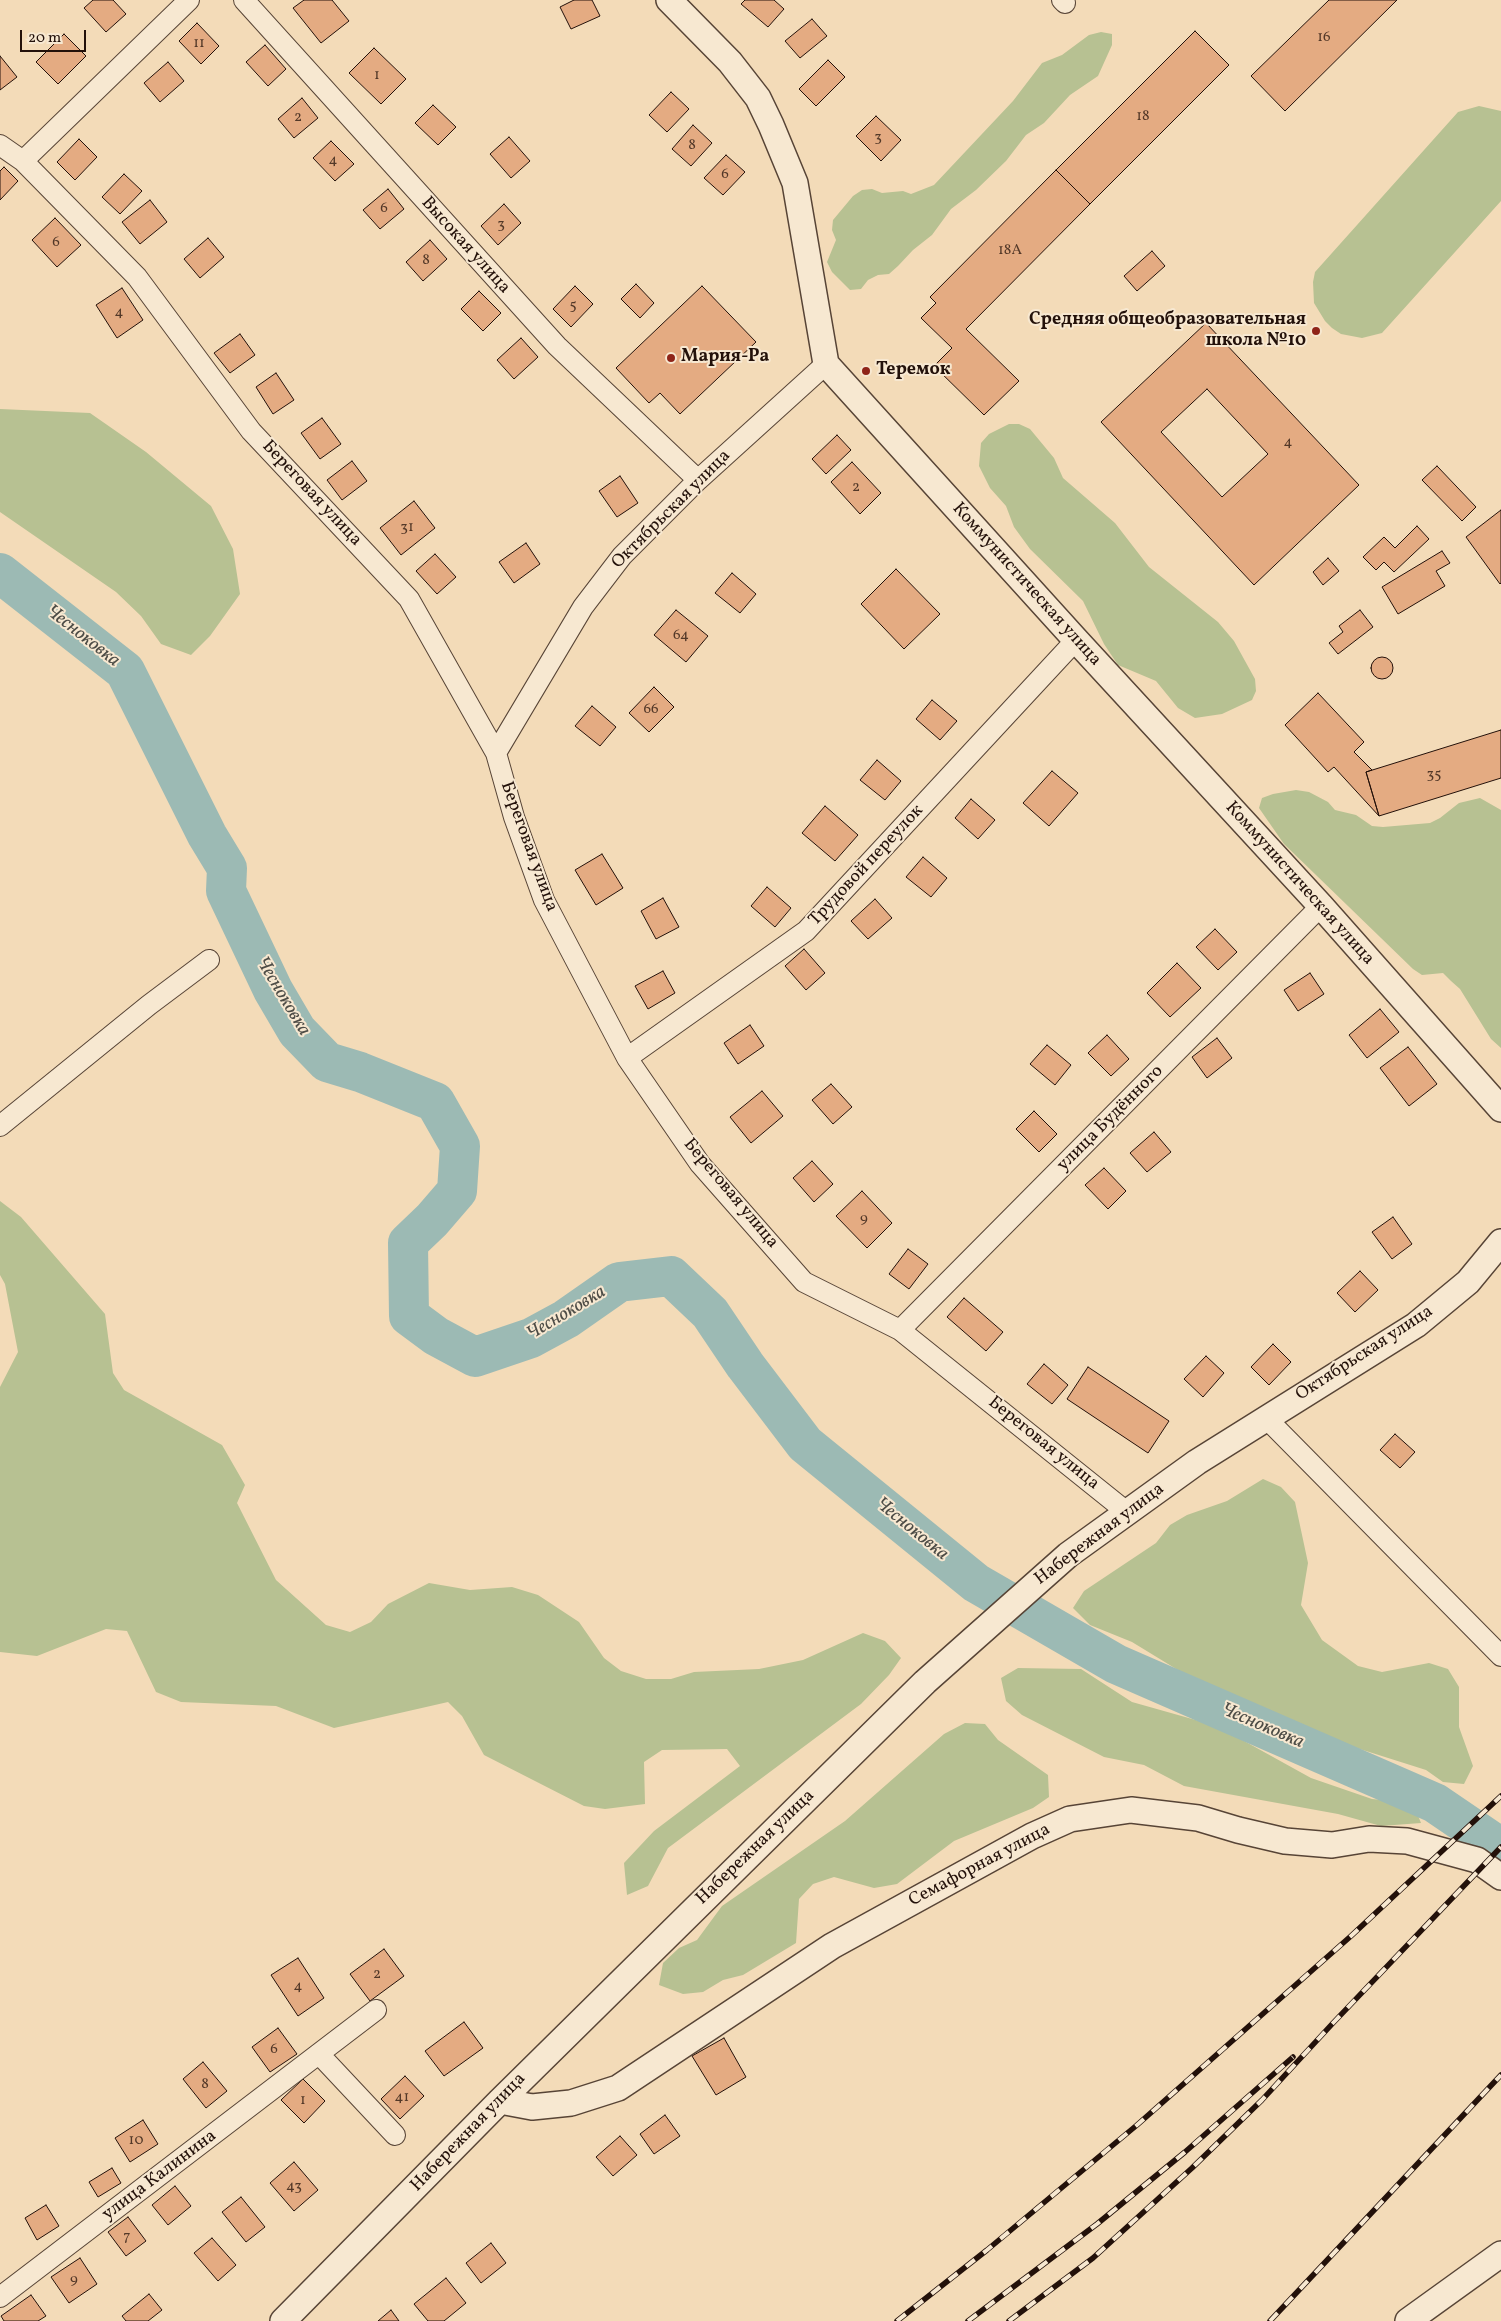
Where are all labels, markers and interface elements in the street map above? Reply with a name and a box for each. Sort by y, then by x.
scale bar [22,20,89,52]
text: 20 m [28,28,61,49]
house number: 16 [1317,29,1331,47]
house number: 11 [193,35,205,53]
house number: 1 [374,67,380,85]
house number: 18 [1136,108,1150,126]
house number: 2 [294,109,302,127]
house number: 3 [874,129,882,147]
house number: 8 [688,137,696,155]
house number: 4 [329,152,337,170]
house number: 6 [721,166,729,184]
street label: Высокая улица [416,193,514,299]
house number: 6 [380,200,388,218]
house number: 3 [497,216,505,234]
house number: 6 [52,234,60,252]
house number: 18А [998,242,1022,260]
house number: 8 [422,252,430,270]
house number: 5 [569,297,577,315]
house number: 4 [115,304,123,322]
place label: Средняя общеобразовательная школа №10 [1029,310,1306,352]
marker: Средняя общеобразовательная школа №10 [1310,325,1322,337]
place label: Мария-Ра [681,347,769,369]
marker: Мария-Ра [665,352,677,364]
place label: Теремок [876,360,950,382]
marker: Теремок [860,365,872,377]
house number: 4 [1284,434,1292,452]
street label: Береговая улица [256,437,366,551]
street label: Октябрьская улица [608,446,736,574]
house number: 2 [852,479,860,497]
street label: Коммунистическая улица [947,499,1105,671]
house number: 31 [400,519,414,537]
water label: Чесноковка [40,601,124,673]
house number: 64 [673,627,689,645]
house number: 66 [643,701,659,719]
house number: 35 [1427,766,1441,784]
street label: Береговая улица [494,779,562,915]
street label: Коммунистическая улица [1220,798,1378,970]
street label: Трудовой переулок [805,801,929,931]
water label: Чесноковка [250,953,314,1041]
street label: улица Будённого [1053,1061,1169,1177]
street label: Береговая улица [678,1135,782,1253]
house number: 9 [860,1210,868,1228]
water label: Чесноковка [523,1282,611,1346]
street label: Октябрьская улица [1292,1302,1438,1406]
street label: Береговая улица [983,1393,1103,1495]
street label: Набережная улица [1031,1479,1169,1591]
water label: Чесноковка [870,1493,952,1567]
water label: Чесноковка [1217,1699,1307,1755]
street label: Набережная улица [692,1786,820,1910]
street label: Семафорная улица [906,1820,1054,1912]
house number: 2 [373,1966,381,1984]
house number: 4 [294,1978,302,1996]
house number: 6 [270,2041,278,2059]
street label: Набережная улица [407,2069,531,2197]
house number: 8 [201,2076,209,2094]
house number: 41 [395,2089,409,2107]
house number: 1 [300,2092,306,2110]
street label: улица Калинина [99,2126,221,2226]
house number: 10 [129,2132,143,2150]
house number: 43 [286,2178,302,2196]
house number: 7 [123,2228,131,2246]
house number: 9 [70,2271,78,2289]

